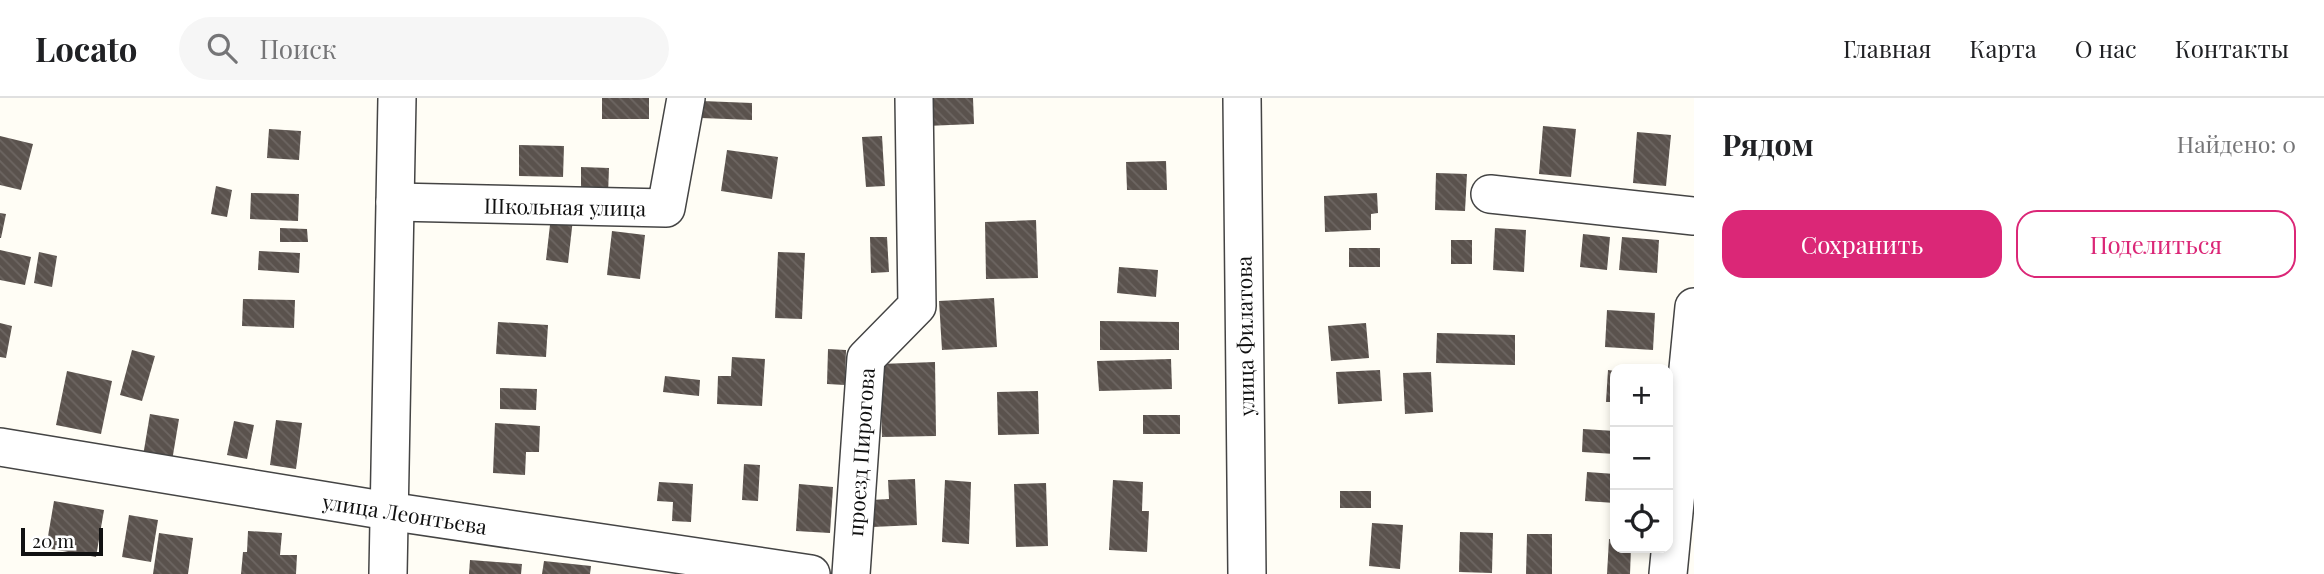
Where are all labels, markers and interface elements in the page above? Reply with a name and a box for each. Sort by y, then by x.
search box [179,17,669,80]
text: Locato [35,26,137,70]
icon: search [203,29,241,67]
text: Поиск [259,31,337,66]
text: Главная [1843,32,1931,64]
text: Карта [1969,32,2037,64]
text: О нас [2075,32,2137,64]
text: Контакты [2175,32,2289,64]
text: Рядом [1722,124,1814,164]
text: Найдено: 0 [2177,128,2296,159]
street label: Школьная улица [484,191,647,221]
button: Сохранить [1722,210,2002,278]
button: Поделиться [2016,210,2296,278]
street label: улица Филатова [1229,255,1259,417]
map controls [1610,364,1673,553]
button: + [1610,364,1673,427]
street label: проезд Пирогова [840,366,880,537]
button: − [1610,427,1673,490]
street label: улица Леонтьева [320,486,490,540]
button: locate [1610,490,1673,553]
scale bar [21,525,103,557]
text: 20 m [32,527,74,553]

